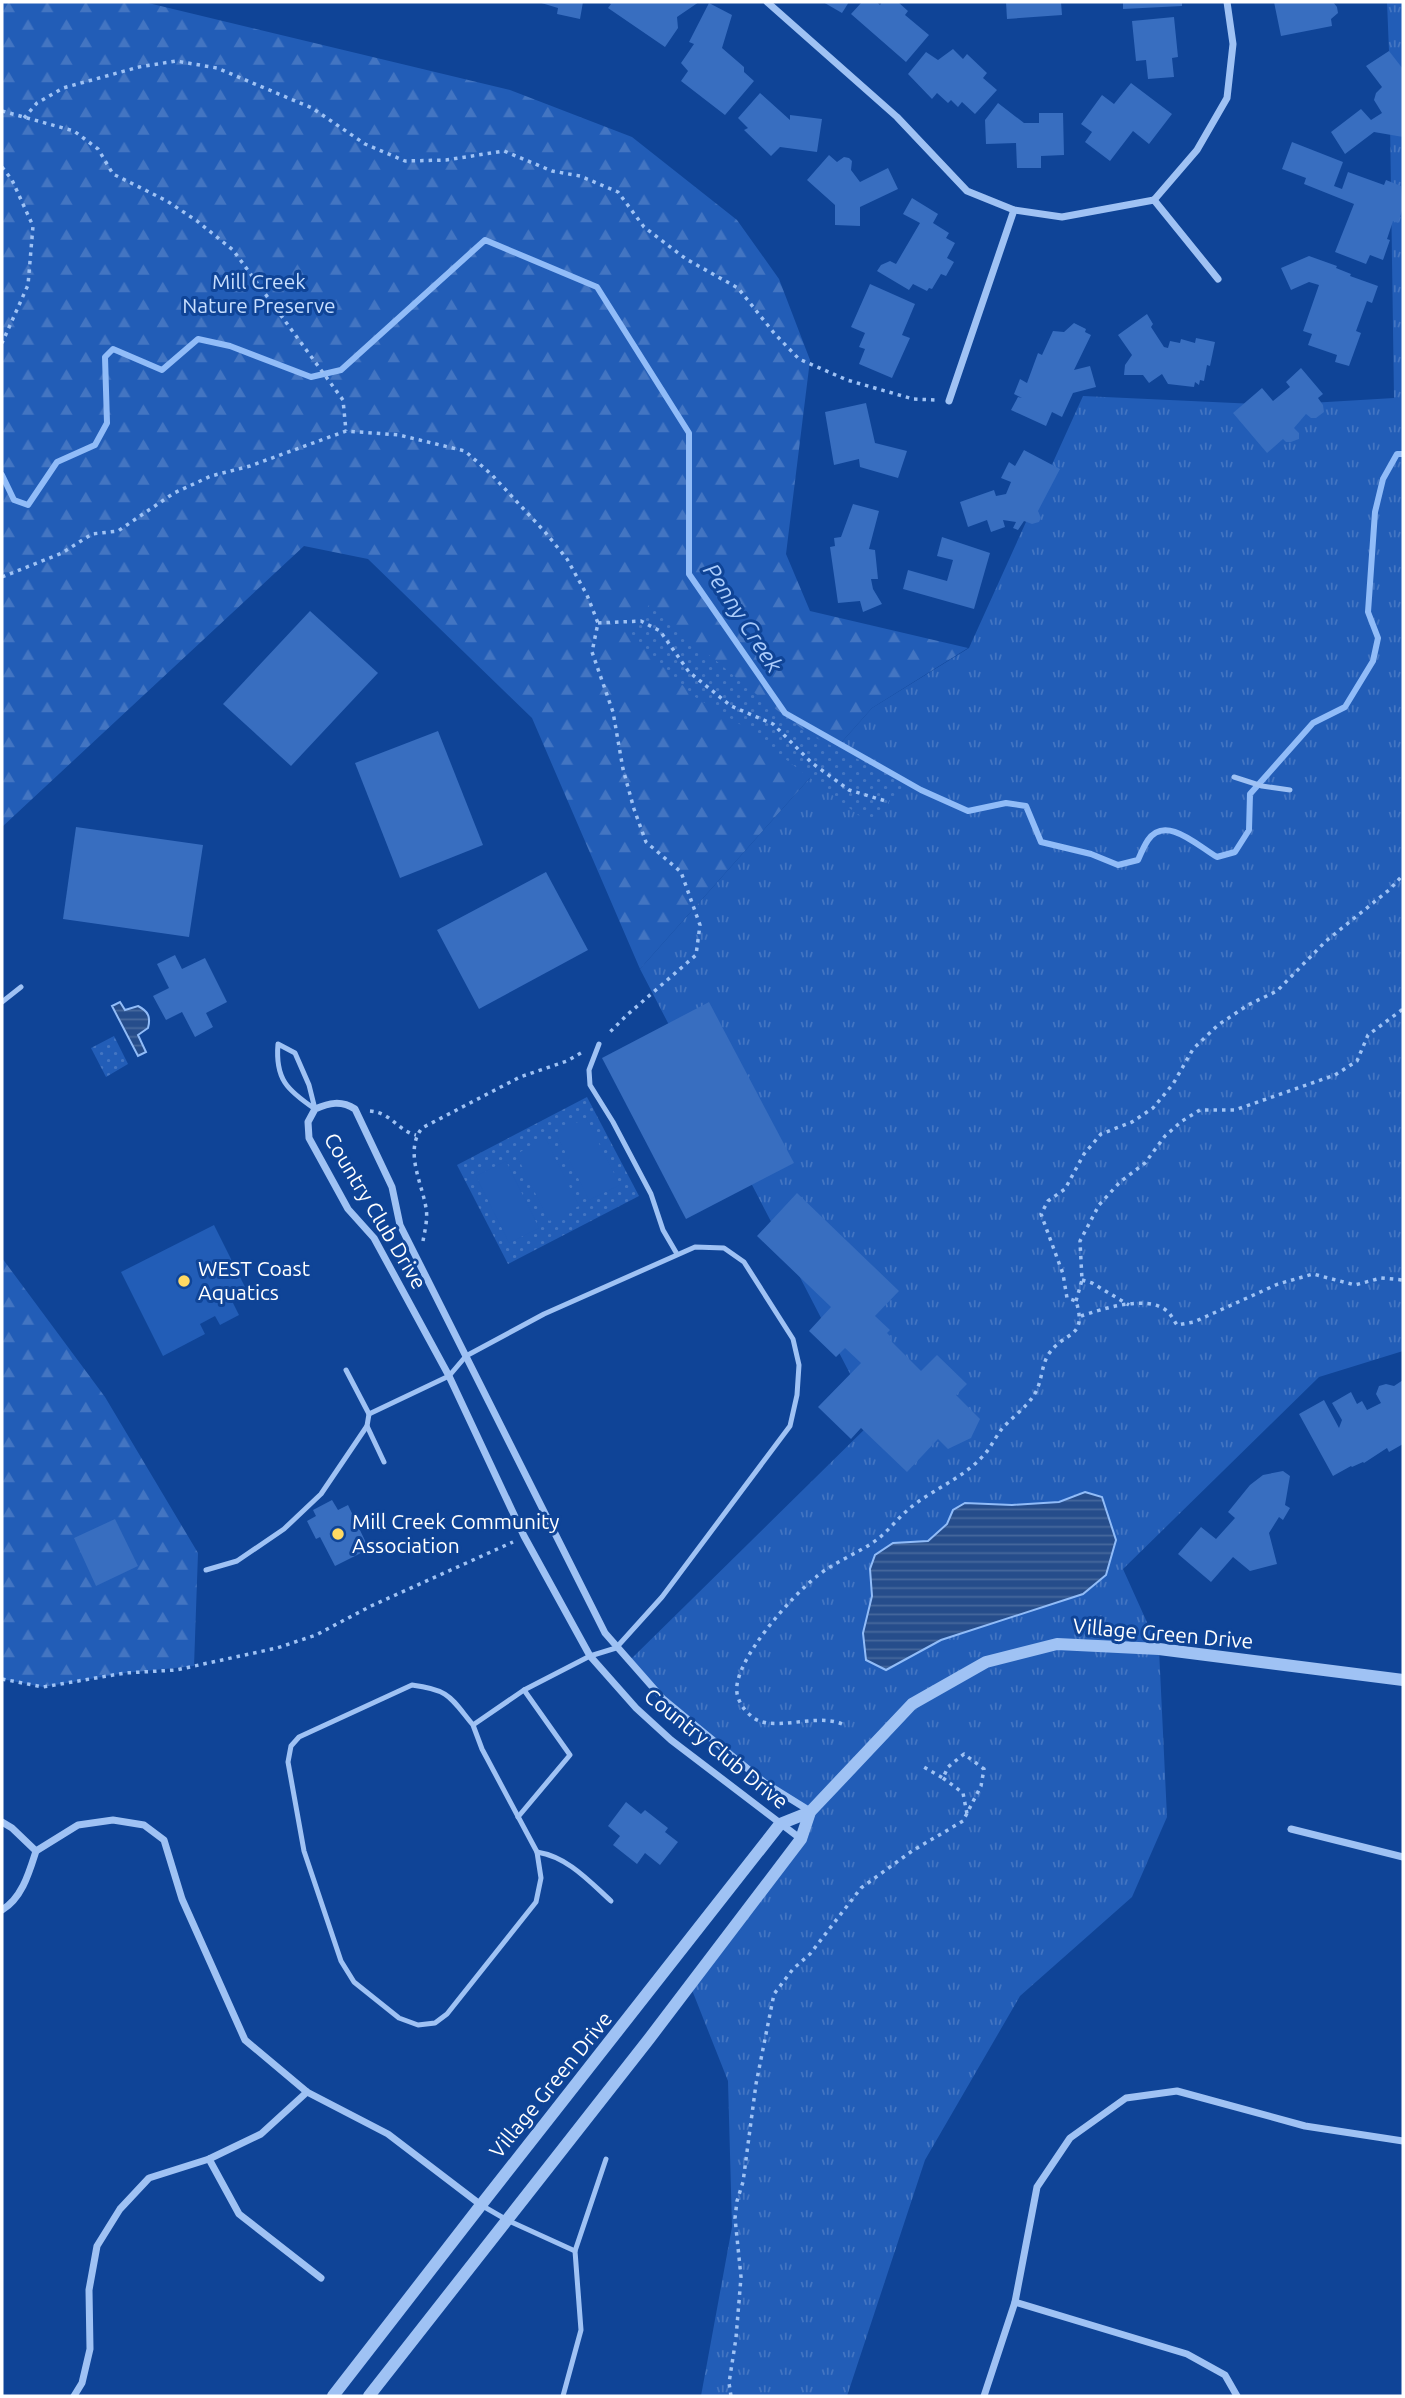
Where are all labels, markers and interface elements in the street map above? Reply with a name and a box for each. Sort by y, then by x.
park label: Mill Creek Nature Preserve [182,269,336,317]
water label: Penny Creek [699,559,788,677]
street label: Country Club Drive [320,1128,432,1293]
place label: WEST Coast Aquatics [198,1256,310,1304]
marker: WEST Coast Aquatics [176,1273,192,1289]
place label: Mill Creek Community Association [352,1509,559,1557]
marker: Mill Creek Community Association [330,1526,346,1542]
street label: Village Green Drive [1072,1613,1254,1653]
street label: Country Club Drive [640,1683,793,1814]
street label: Village Green Drive [484,2007,616,2162]

